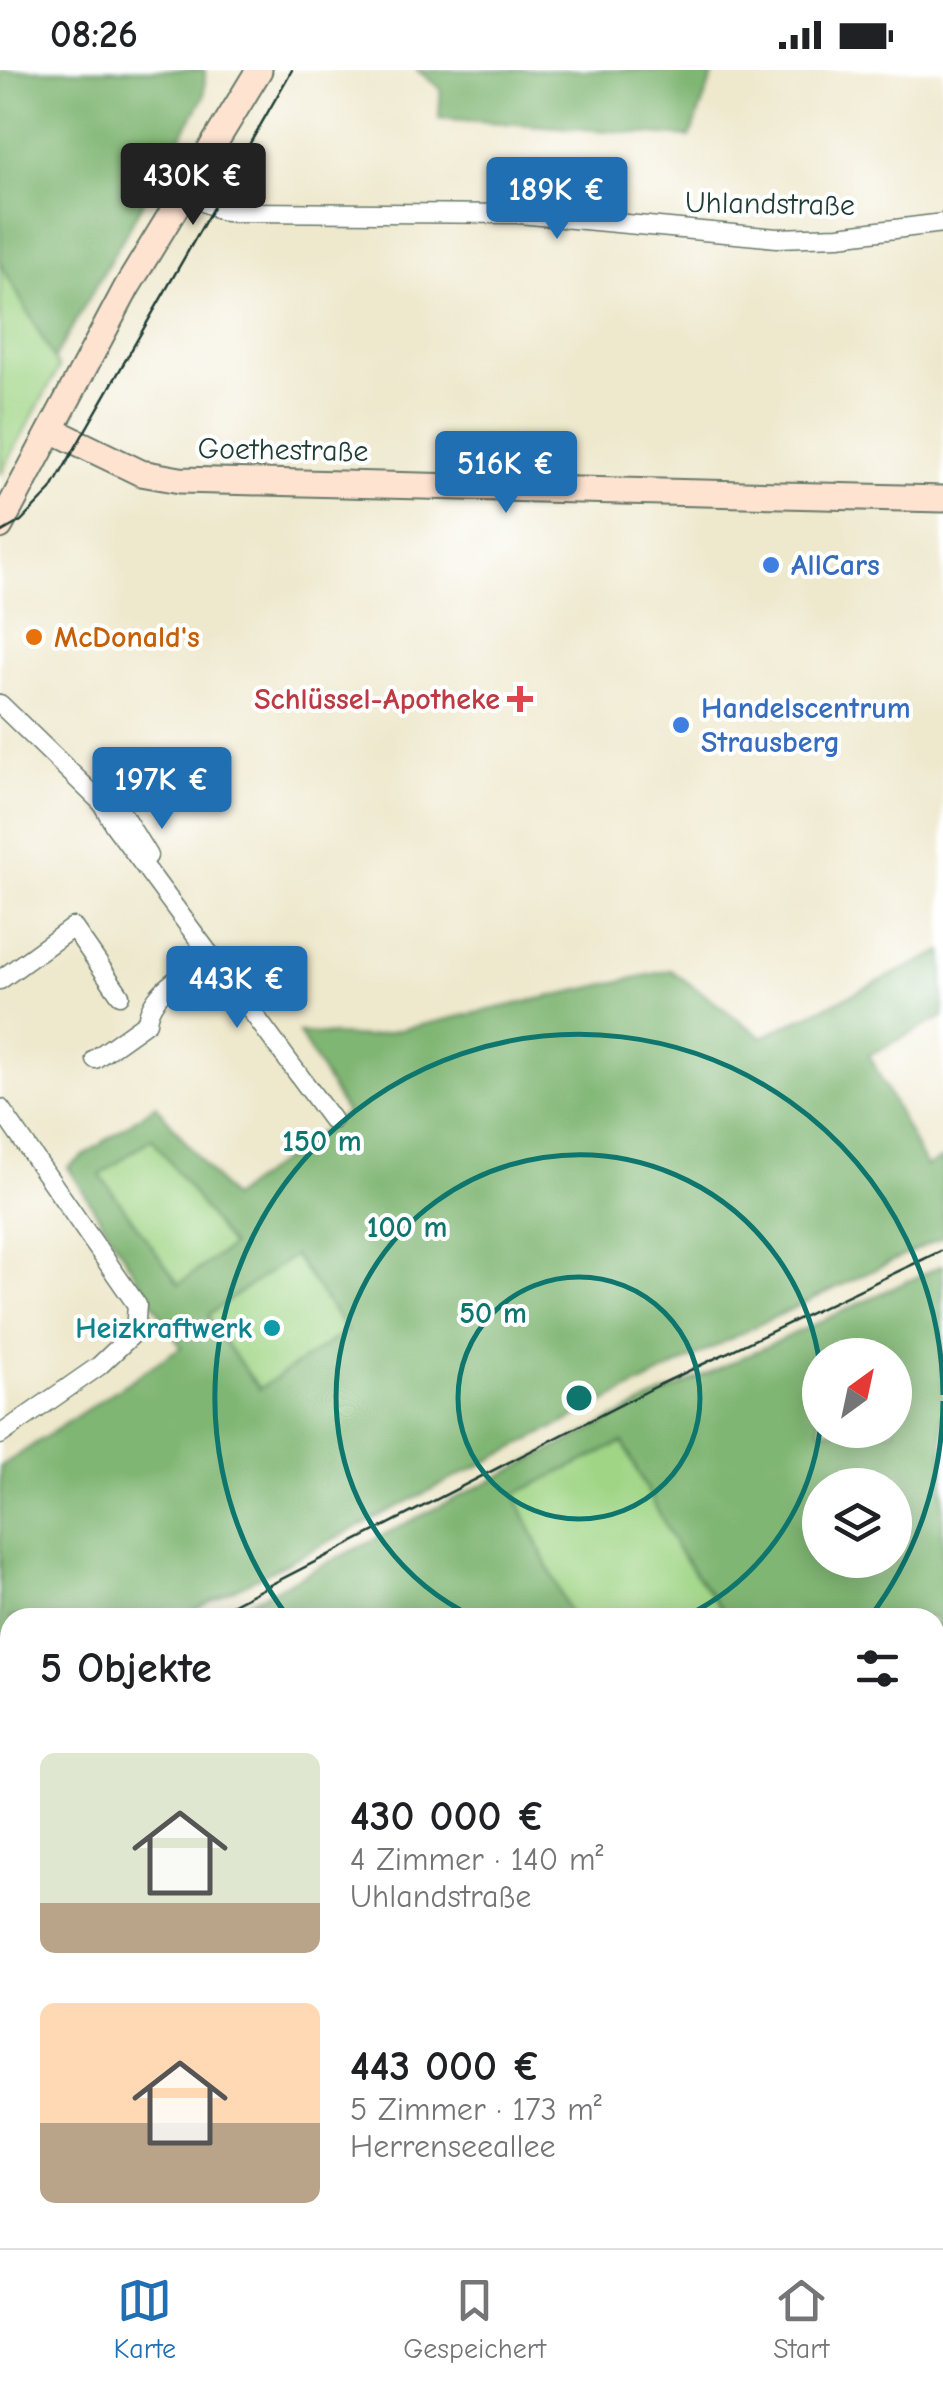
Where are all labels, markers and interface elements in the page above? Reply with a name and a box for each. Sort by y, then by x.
text: 08:26 [50,13,138,57]
pin: 430K € [112,143,274,228]
text: 430K € [143,157,243,194]
pin: 189K € [476,157,638,242]
text: 189K € [508,171,606,208]
street label: Uhlandstraße [685,185,855,223]
street label: Goethestraße [197,431,369,469]
pin: 516K € [425,431,587,516]
text: 516K € [457,445,555,482]
place label: AllCars [791,548,880,583]
marker: AllCars [760,554,782,576]
place label: McDonald's [54,620,200,655]
marker: McDonald's [23,626,45,648]
place label: Schlüssel-Apotheke [254,682,500,717]
marker: Schlüssel-Apotheke [509,688,531,710]
place label: Handelscentrum Strausberg [701,691,911,760]
marker: Handelscentrum Strausberg [670,714,692,736]
pin: 197K € [81,747,243,832]
text: 197K € [114,761,210,798]
pin: 443K € [156,946,318,1031]
text: 443K € [188,960,286,997]
text: 150 m [282,1124,362,1159]
text: 100 m [367,1210,447,1245]
text: 50 m [459,1296,527,1331]
place label: Heizkraftwerk [75,1311,252,1346]
marker: Heizkraftwerk [261,1317,283,1339]
north arrow [802,1338,912,1448]
map controls [802,1338,912,1578]
centre of rings [561,1380,597,1416]
button: layers [802,1468,912,1578]
icon: filters [850,1641,905,1696]
text: 5 Objekte [40,1644,212,1693]
text: 430 000 € [350,1792,545,1841]
icon: home [120,1793,240,1913]
text: 4 Zimmer · 140 m² [350,1841,603,1878]
text: Uhlandstraße [350,1878,531,1915]
text: 443 000 € [350,2042,541,2091]
icon: home [120,2043,240,2163]
text: 5 Zimmer · 173 m² [350,2091,602,2128]
text: Herrenseeallee [350,2128,556,2165]
tab: Karte [114,2273,176,2365]
tab: Gespeichert [403,2273,546,2365]
tab: Start [773,2273,829,2365]

